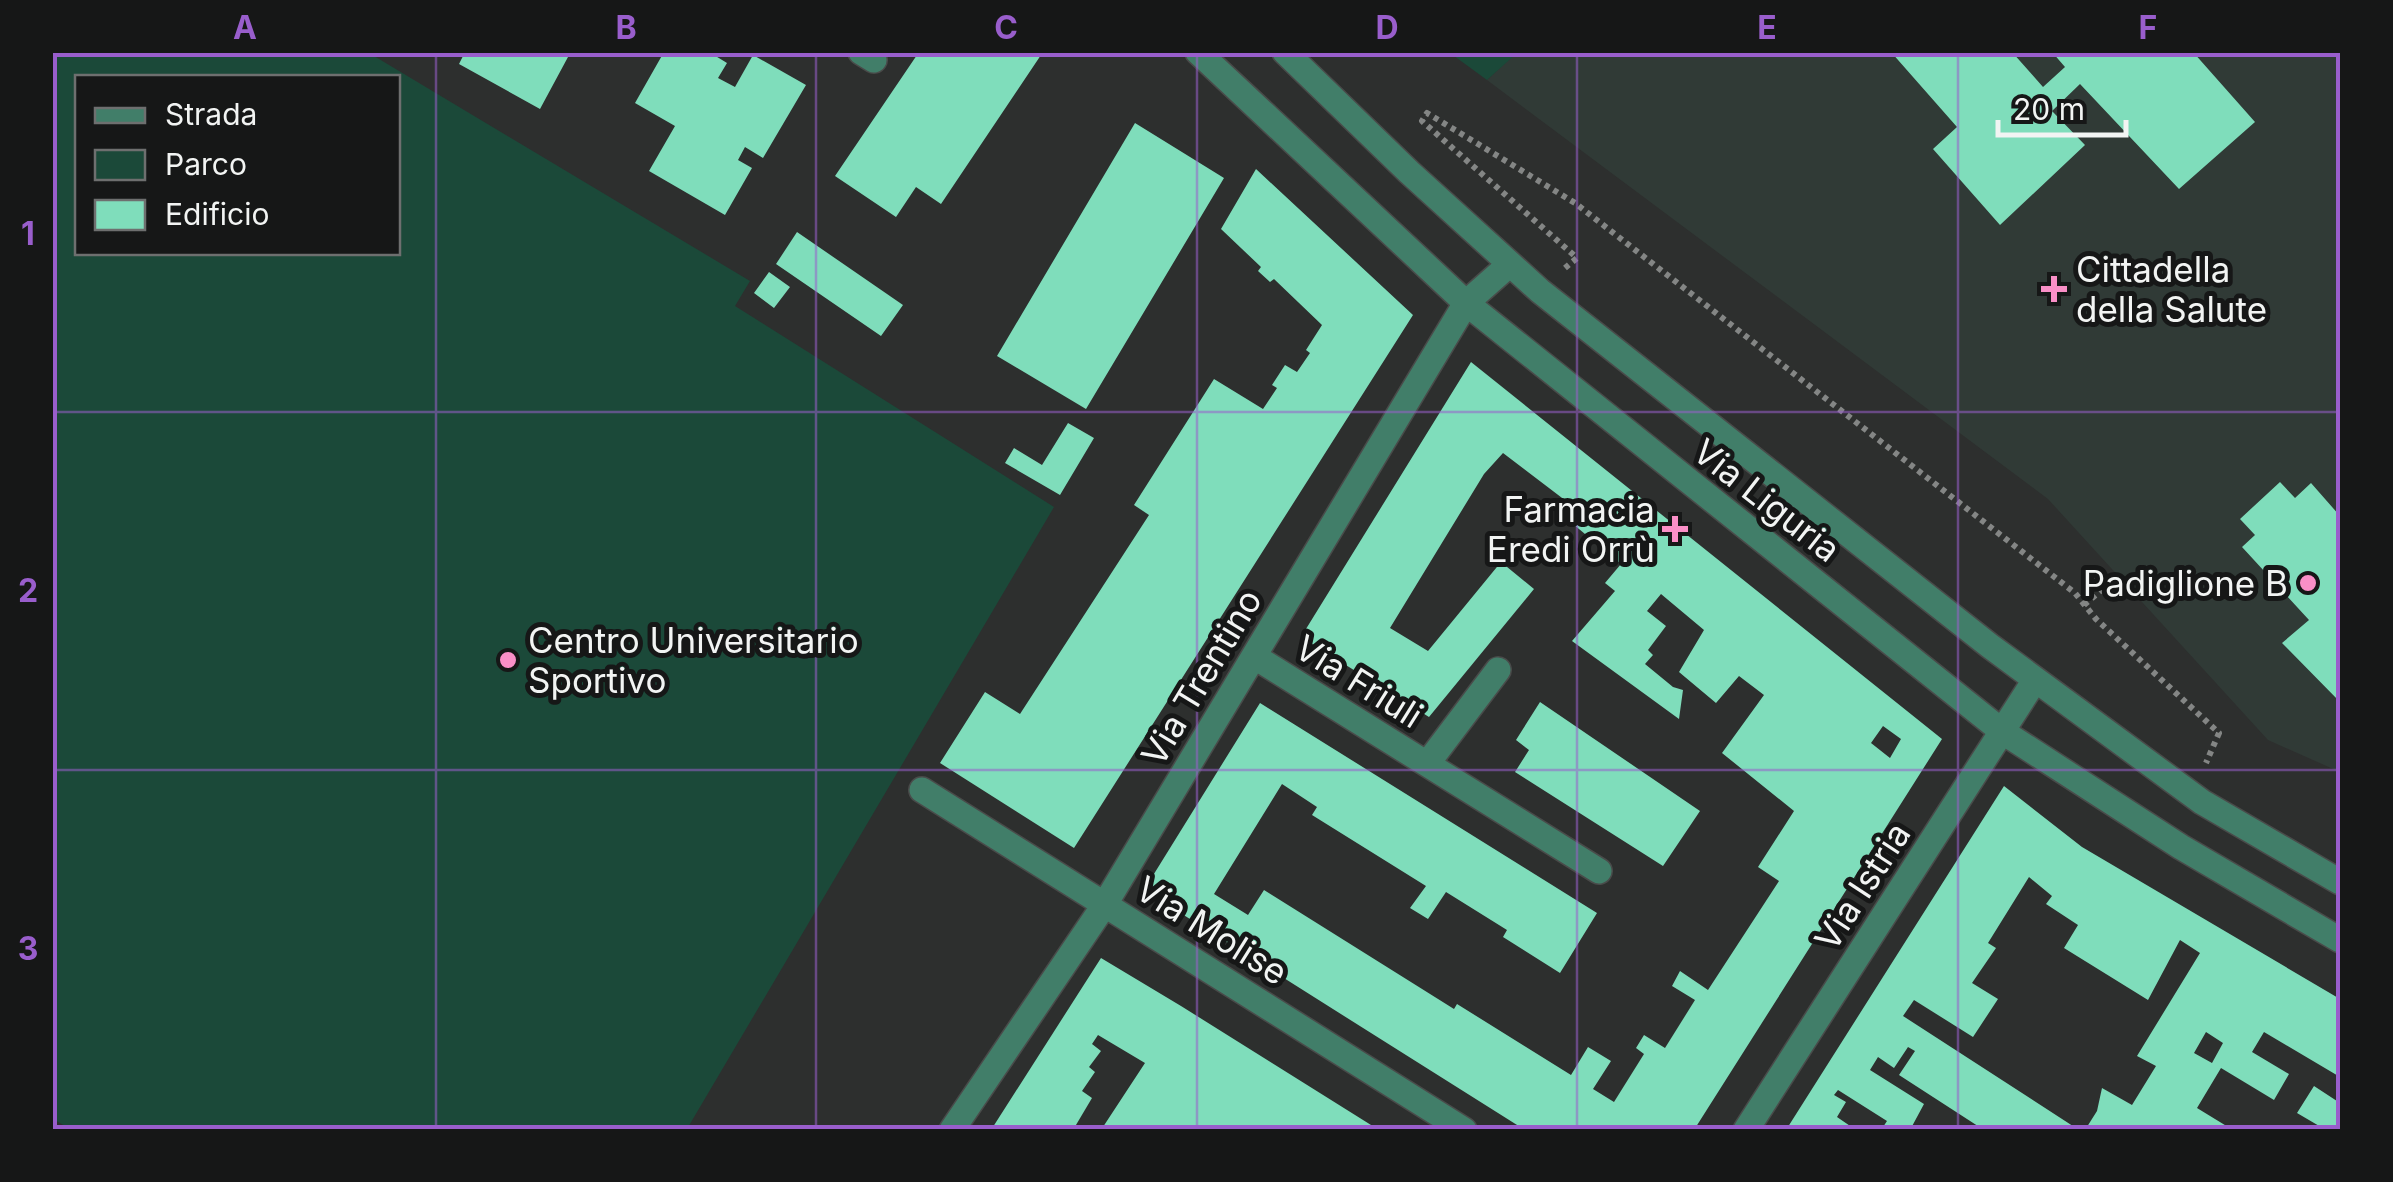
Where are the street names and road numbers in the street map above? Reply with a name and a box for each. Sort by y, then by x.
street label: Via Liguria [1685,430,1849,570]
street label: Via Trentino [1132,581,1270,773]
street label: Via Friuli [1288,626,1430,736]
street label: Via Istria [1805,814,1919,958]
street label: Via Molise [1129,867,1295,993]

